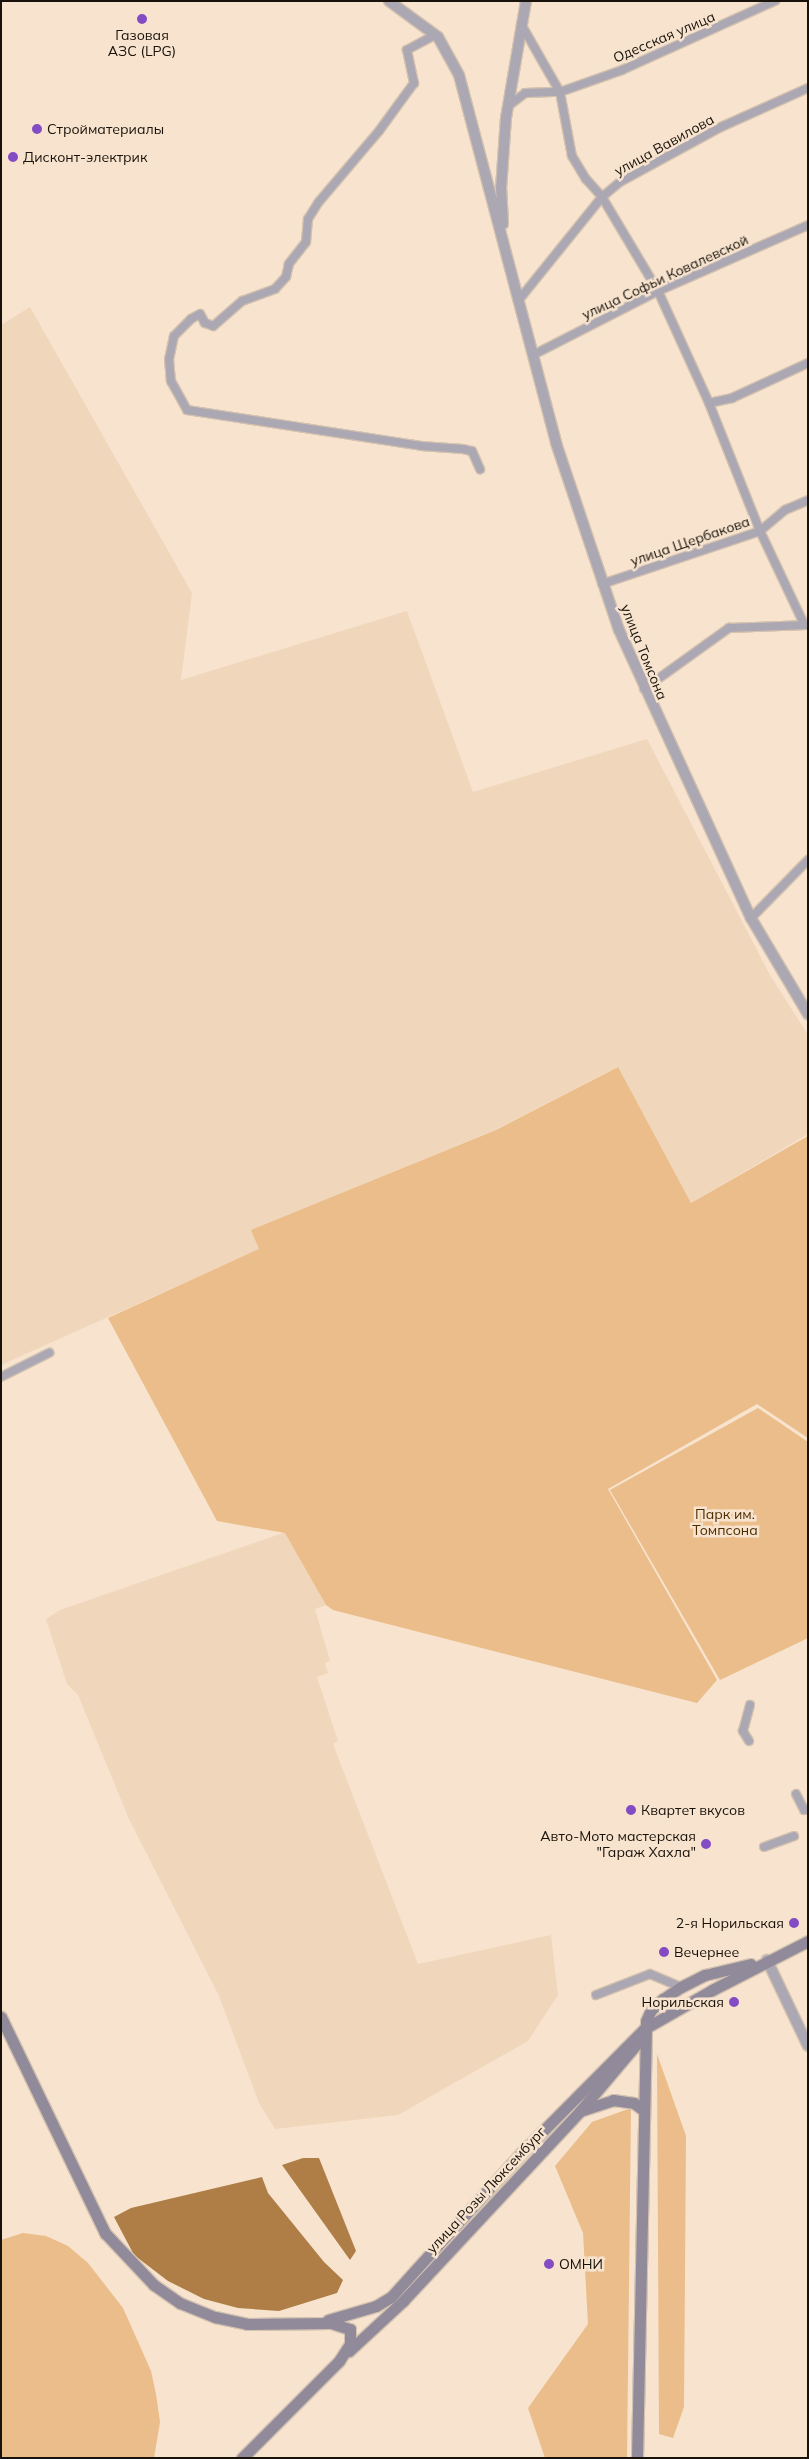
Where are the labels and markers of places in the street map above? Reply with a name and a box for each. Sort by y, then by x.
marker: Газовая АЗС (LPG) [136,13,148,25]
place label: Газовая АЗС (LPG) [108,27,176,59]
place label: Стройматериалы [47,121,164,137]
marker: Стройматериалы [31,123,43,135]
place label: Дисконт-электрик [23,149,147,165]
marker: Дисконт-электрик [7,151,19,163]
place label: Квартет вкусов [641,1802,745,1818]
marker: Квартет вкусов [625,1804,637,1816]
place label: Авто-Мото мастерская "Гараж Хахла" [540,1828,696,1860]
marker: Авто-Мото мастерская "Гараж Хахла" [700,1838,712,1850]
place label: 2-я Норильская [676,1915,784,1931]
marker: 2-я Норильская [788,1917,800,1929]
place label: Вечернее [674,1944,739,1960]
marker: Вечернее [658,1946,670,1958]
place label: Норильская [642,1994,724,2010]
marker: Норильская [728,1996,740,2008]
place label: ОМНИ [559,2256,603,2272]
marker: ОМНИ [543,2258,555,2270]

